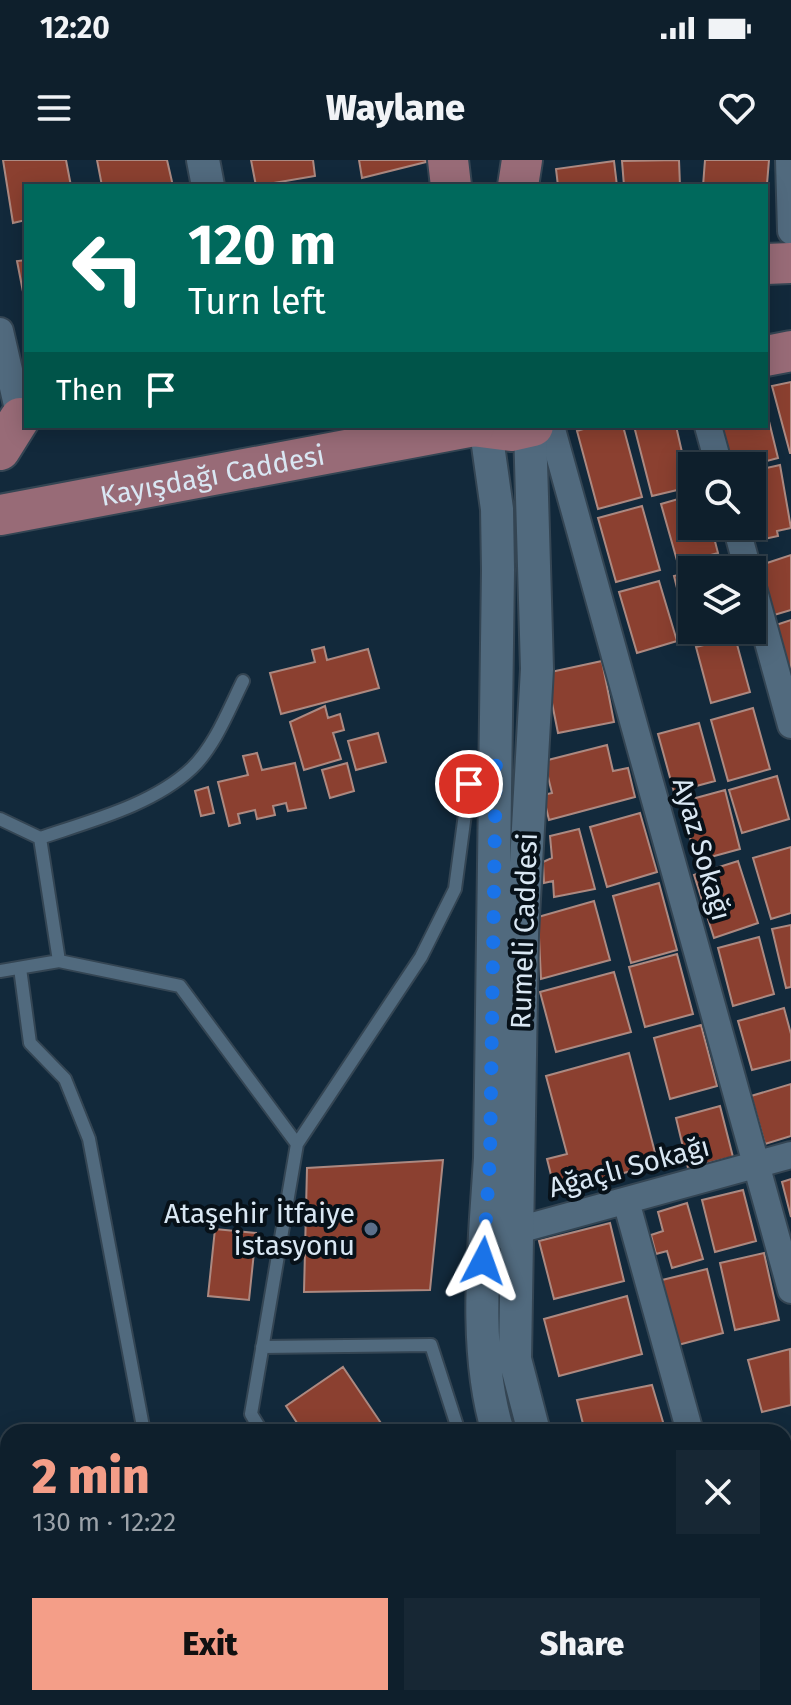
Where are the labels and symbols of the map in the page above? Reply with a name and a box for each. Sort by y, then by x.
street label: Kayışdağı Caddesi [97,438,327,512]
pin [435,750,503,818]
street label: Ayaz Sokağı [666,774,738,924]
street label: Rumeli Caddesi [504,832,544,1030]
street label: Ağaçlı Sokağı [545,1130,713,1204]
place label: Ataşehir İtfaiye İstasyonu [164,1197,355,1262]
position arrow [441,1219,525,1303]
marker: Ataşehir İtfaiye İstasyonu [362,1220,380,1238]

